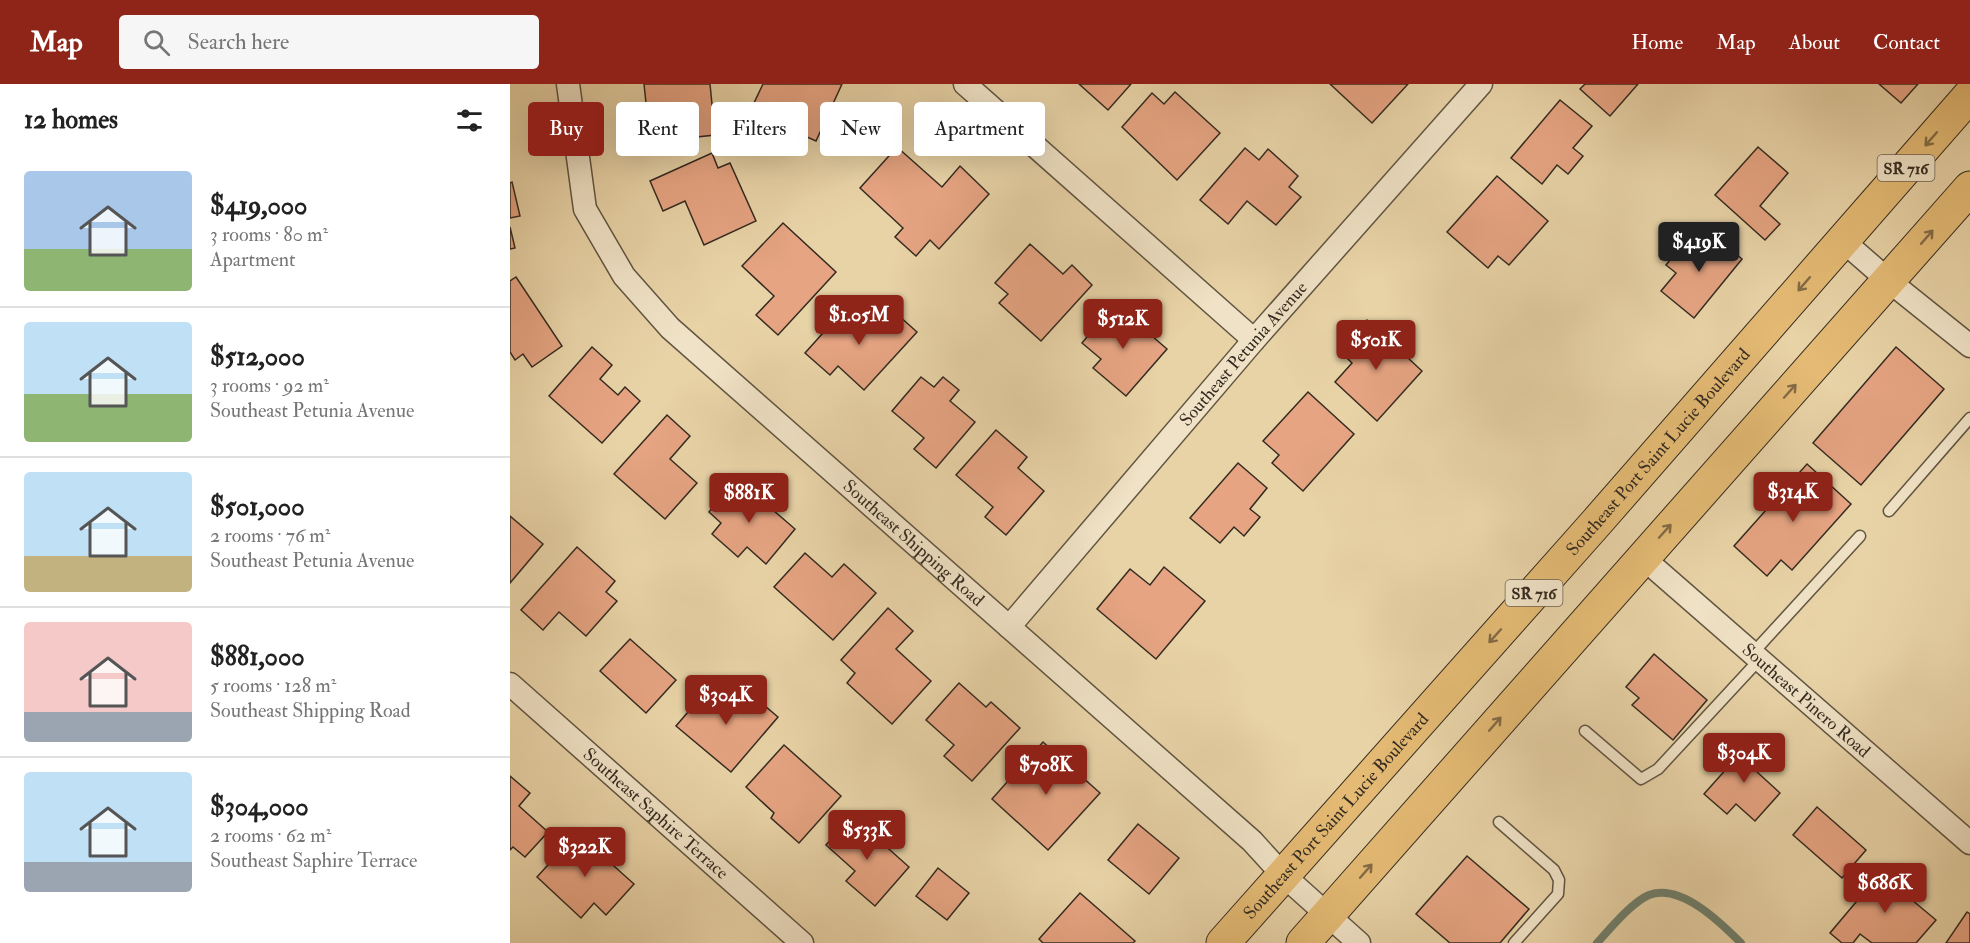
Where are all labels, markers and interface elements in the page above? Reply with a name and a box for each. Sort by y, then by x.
search box [119,15,539,69]
text: Map [30,25,83,60]
icon: search [140,26,173,59]
text: Search here [188,28,289,56]
text: Home [1631,29,1683,56]
text: Map [1716,29,1756,56]
text: About [1789,29,1840,56]
text: Contact [1873,29,1940,56]
chip: Buy [528,102,604,156]
chip: Rent [616,102,699,156]
chip: Filters [711,102,808,156]
chip: New [820,102,902,156]
chip: Apartment [914,102,1045,156]
text: 12 homes [24,104,118,136]
icon: filters [453,104,486,137]
one-way arrow [1924,131,1938,146]
road number: SR 716 [1878,155,1934,181]
text: $419,000 [210,190,307,222]
icon: home [72,195,144,267]
text: 3 rooms · 80 m² [210,222,328,247]
pin: $419K [1657,222,1741,273]
text: $419K [1672,229,1726,254]
one-way arrow [1920,230,1934,245]
text: Apartment [210,247,295,272]
street label: Southeast Petunia Avenue [1175,276,1313,431]
one-way arrow [1797,276,1811,291]
pin: $1.05M [810,295,908,346]
pin: $512K [1081,299,1165,350]
text: $1.05M [829,302,889,327]
text: $512K [1097,306,1149,331]
pin: $501K [1334,320,1418,371]
text: $501K [1350,327,1402,352]
text: $512,000 [210,341,305,373]
street label: Southeast Port Saint Lucie Boulevard [1561,344,1755,561]
icon: home [72,346,144,418]
text: 3 rooms · 92 m² [210,373,329,398]
one-way arrow [1783,384,1797,399]
text: Southeast Petunia Avenue [210,398,414,423]
pin: $314K [1751,472,1835,523]
pin: $881K [707,473,791,524]
street label: Southeast Shipping Road [838,475,989,612]
text: $314K [1768,479,1818,504]
text: $881K [723,480,775,505]
text: $501,000 [210,491,305,523]
icon: home [72,496,144,568]
text: 2 rooms · 76 m² [210,523,330,548]
one-way arrow [1658,524,1672,539]
text: Southeast Petunia Avenue [210,548,414,573]
road number: SR 716 [1506,580,1562,606]
one-way arrow [1488,628,1502,643]
street label: Southeast Pinero Road [1737,638,1875,763]
text: $881,000 [210,641,305,673]
icon: home [72,646,144,718]
text: 5 rooms · 128 m² [210,673,336,698]
pin: $304K [684,675,768,726]
text: $304K [699,682,753,707]
text: Southeast Shipping Road [210,698,411,723]
street label: Southeast Port Saint Lucie Boulevard [1239,708,1434,924]
one-way arrow [1488,717,1502,732]
pin: $304K [1702,733,1786,784]
text: $304K [1717,740,1771,765]
street label: Southeast Saphire Terrace [578,743,733,885]
pin: $708K [1004,745,1088,796]
text: $708K [1019,752,1073,777]
text: $304,000 [210,791,309,823]
icon: home [72,796,144,868]
pin: $533K [825,810,909,861]
text: $533K [842,817,892,842]
text: 2 rooms · 62 m² [210,823,331,848]
pin: $322K [543,827,627,878]
text: $322K [558,834,612,859]
text: Southeast Saphire Terrace [210,848,417,873]
pin: $686K [1843,863,1927,914]
one-way arrow [1359,864,1373,879]
text: $686K [1858,870,1912,895]

